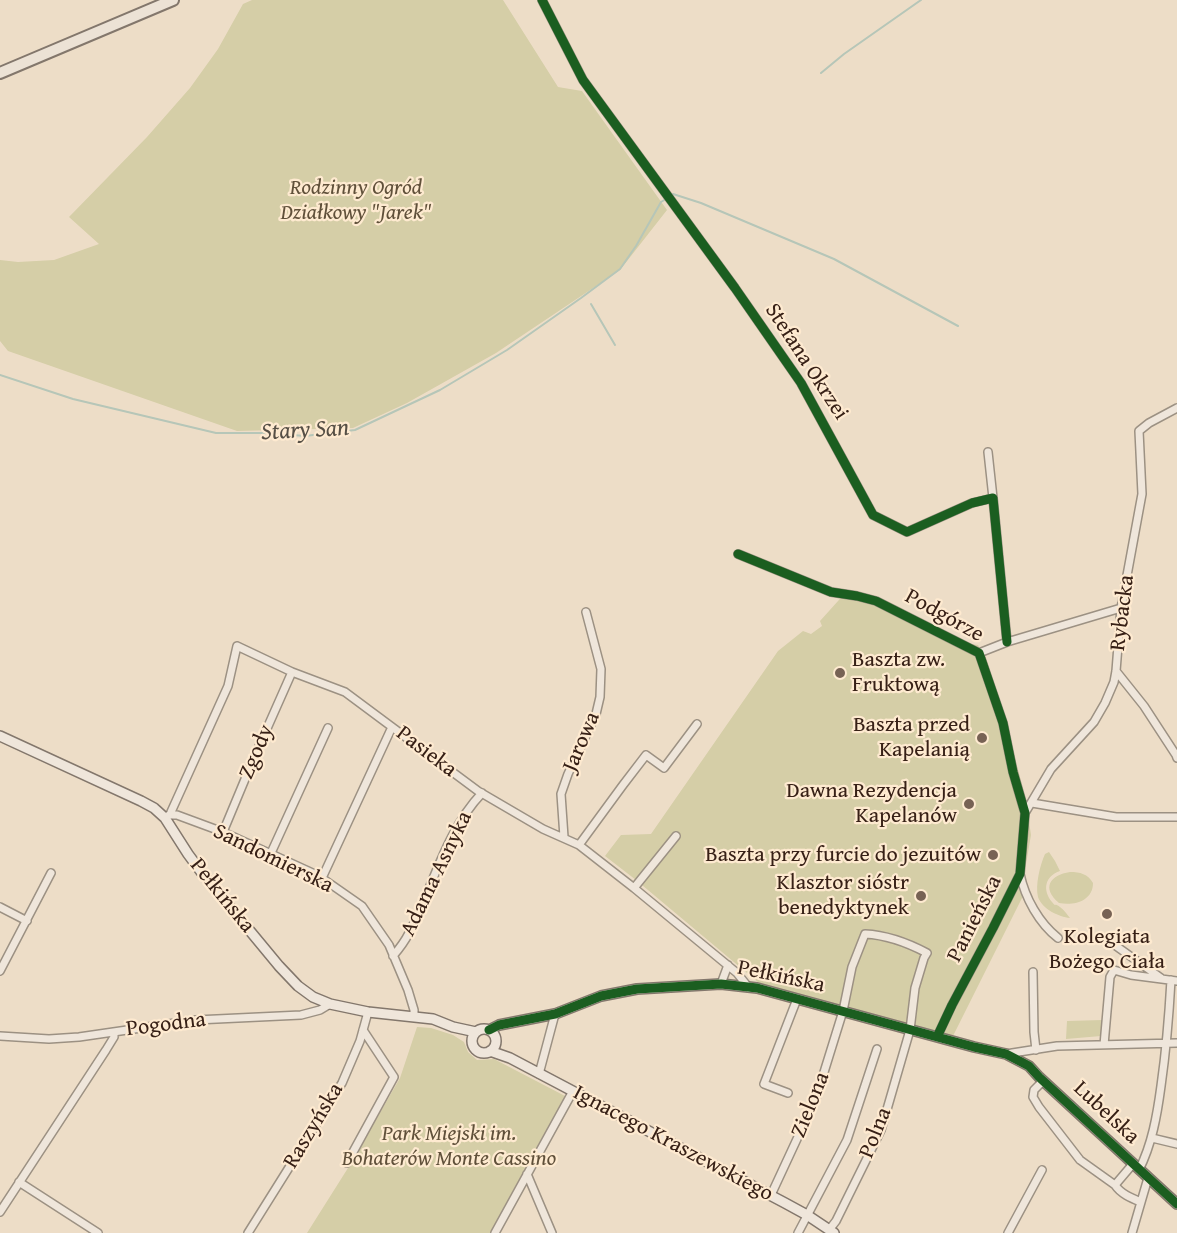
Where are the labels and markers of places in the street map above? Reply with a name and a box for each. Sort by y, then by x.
place label: Baszta zw. Fruktową [852,647,945,698]
marker: Baszta zw. Fruktową [833,666,847,680]
place label: Baszta przed Kapelanią [853,712,970,764]
marker: Baszta przed Kapelanią [975,731,989,745]
place label: Dawna Rezydencja Kapelanów [786,778,957,830]
marker: Dawna Rezydencja Kapelanów [962,797,976,811]
place label: Baszta przy furcie do jezuitów [705,842,981,868]
marker: Baszta przy furcie do jezuitów [986,848,1000,862]
place label: Klasztor sióstr benedyktynek [776,870,909,921]
marker: Klasztor sióstr benedyktynek [914,889,928,903]
marker: Kolegiata Bożego Ciała [1100,907,1114,921]
place label: Kolegiata Bożego Ciała [1049,924,1165,975]

